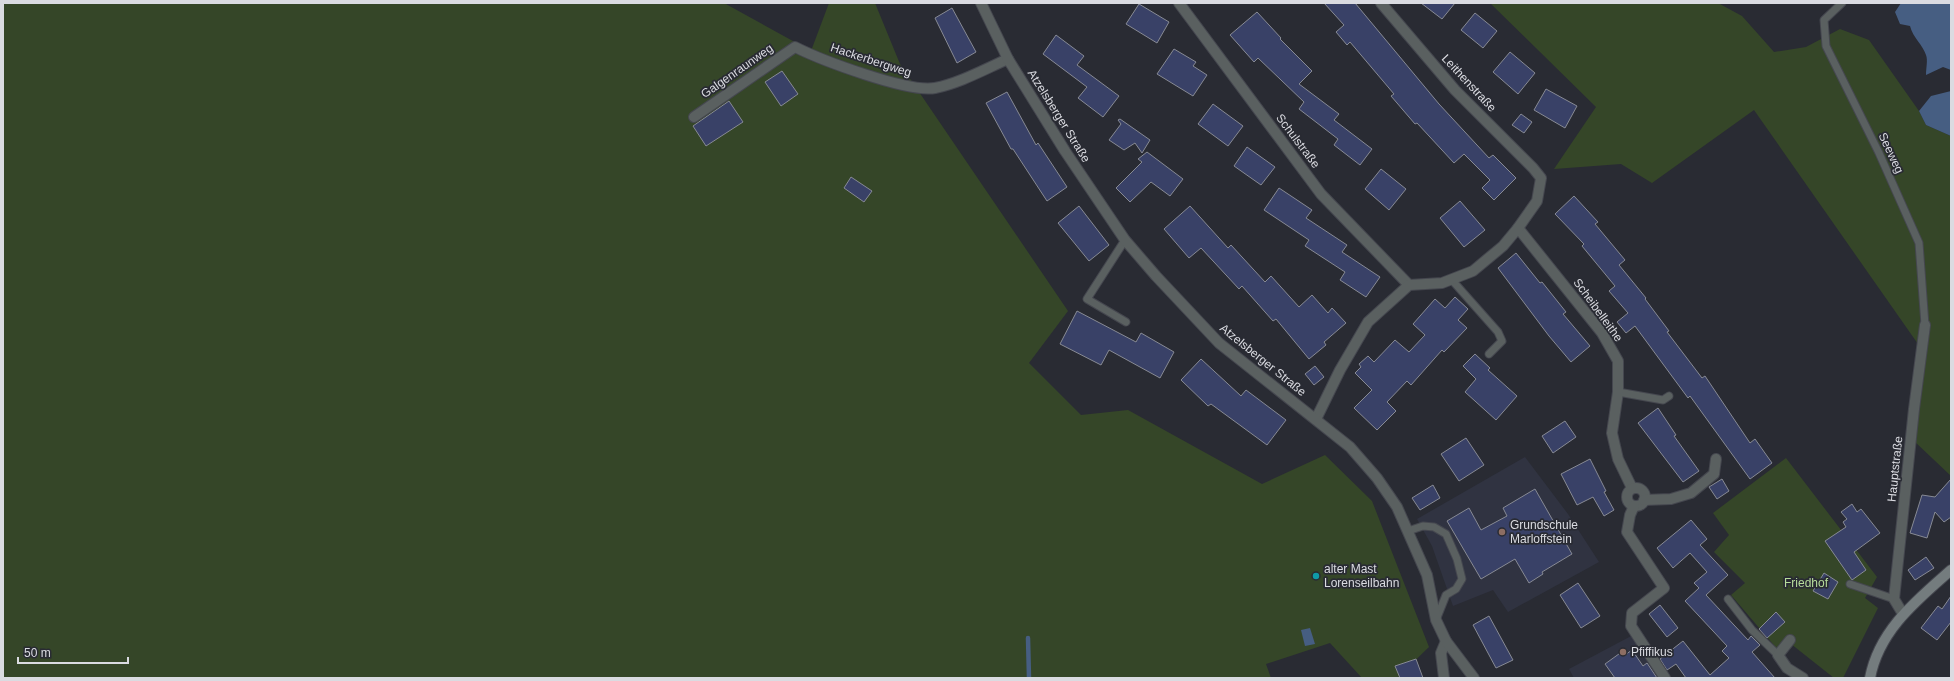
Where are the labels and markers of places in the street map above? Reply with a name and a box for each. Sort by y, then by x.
place label: Grundschule Marloffstein [1510,518,1578,546]
marker: Grundschule Marloffstein [1497,527,1507,537]
place label: alter Mast Lorenseilbahn [1324,562,1399,590]
marker: alter Mast Lorenseilbahn [1311,571,1321,581]
place label: Pfiffikus [1631,645,1673,659]
marker: Pfiffikus [1618,647,1628,657]

